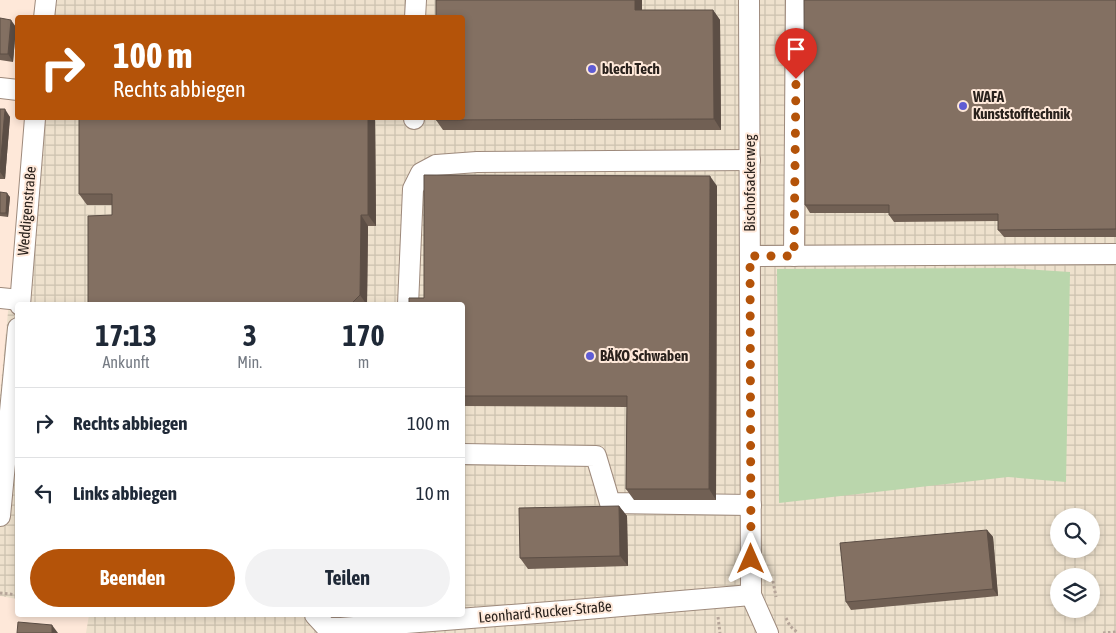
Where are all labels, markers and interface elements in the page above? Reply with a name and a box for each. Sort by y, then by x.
pin [775,28,817,79]
icon: right [30,35,95,100]
text: 100 m [113,35,192,75]
icon: arrive [782,35,810,63]
place label: blech Tech [602,60,660,77]
marker: blech Tech [586,63,598,75]
text: Rechts abbiegen [113,76,246,102]
place label: WAFA Kunststofftechnik [972,88,1070,122]
marker: WAFA Kunststofftechnik [957,100,969,112]
street label: Bischofsackerweg [741,134,758,232]
street label: Weddigenstraße [14,165,39,256]
text: 17:13 [95,318,157,352]
text: 3 [243,318,257,352]
text: 170 [342,318,385,352]
place label: BÄKO Schwaben [600,347,688,364]
marker: BÄKO Schwaben [584,350,596,362]
text: Ankunft [103,353,150,371]
text: Min. [237,353,262,371]
text: m [358,353,369,371]
icon: right [30,409,58,437]
text: Rechts abbiegen [73,412,188,434]
text: 100 m [407,412,450,434]
icon: left [30,479,58,507]
text: Links abbiegen [73,482,177,504]
text: 10 m [416,482,450,504]
map controls [1050,508,1100,618]
button: search [1050,508,1100,558]
position arrow [724,532,776,584]
button: Beenden [30,549,235,607]
button: Teilen [245,549,450,607]
button: layers [1050,568,1100,618]
street label: Leonhard-Rucker-Straße [478,597,612,626]

